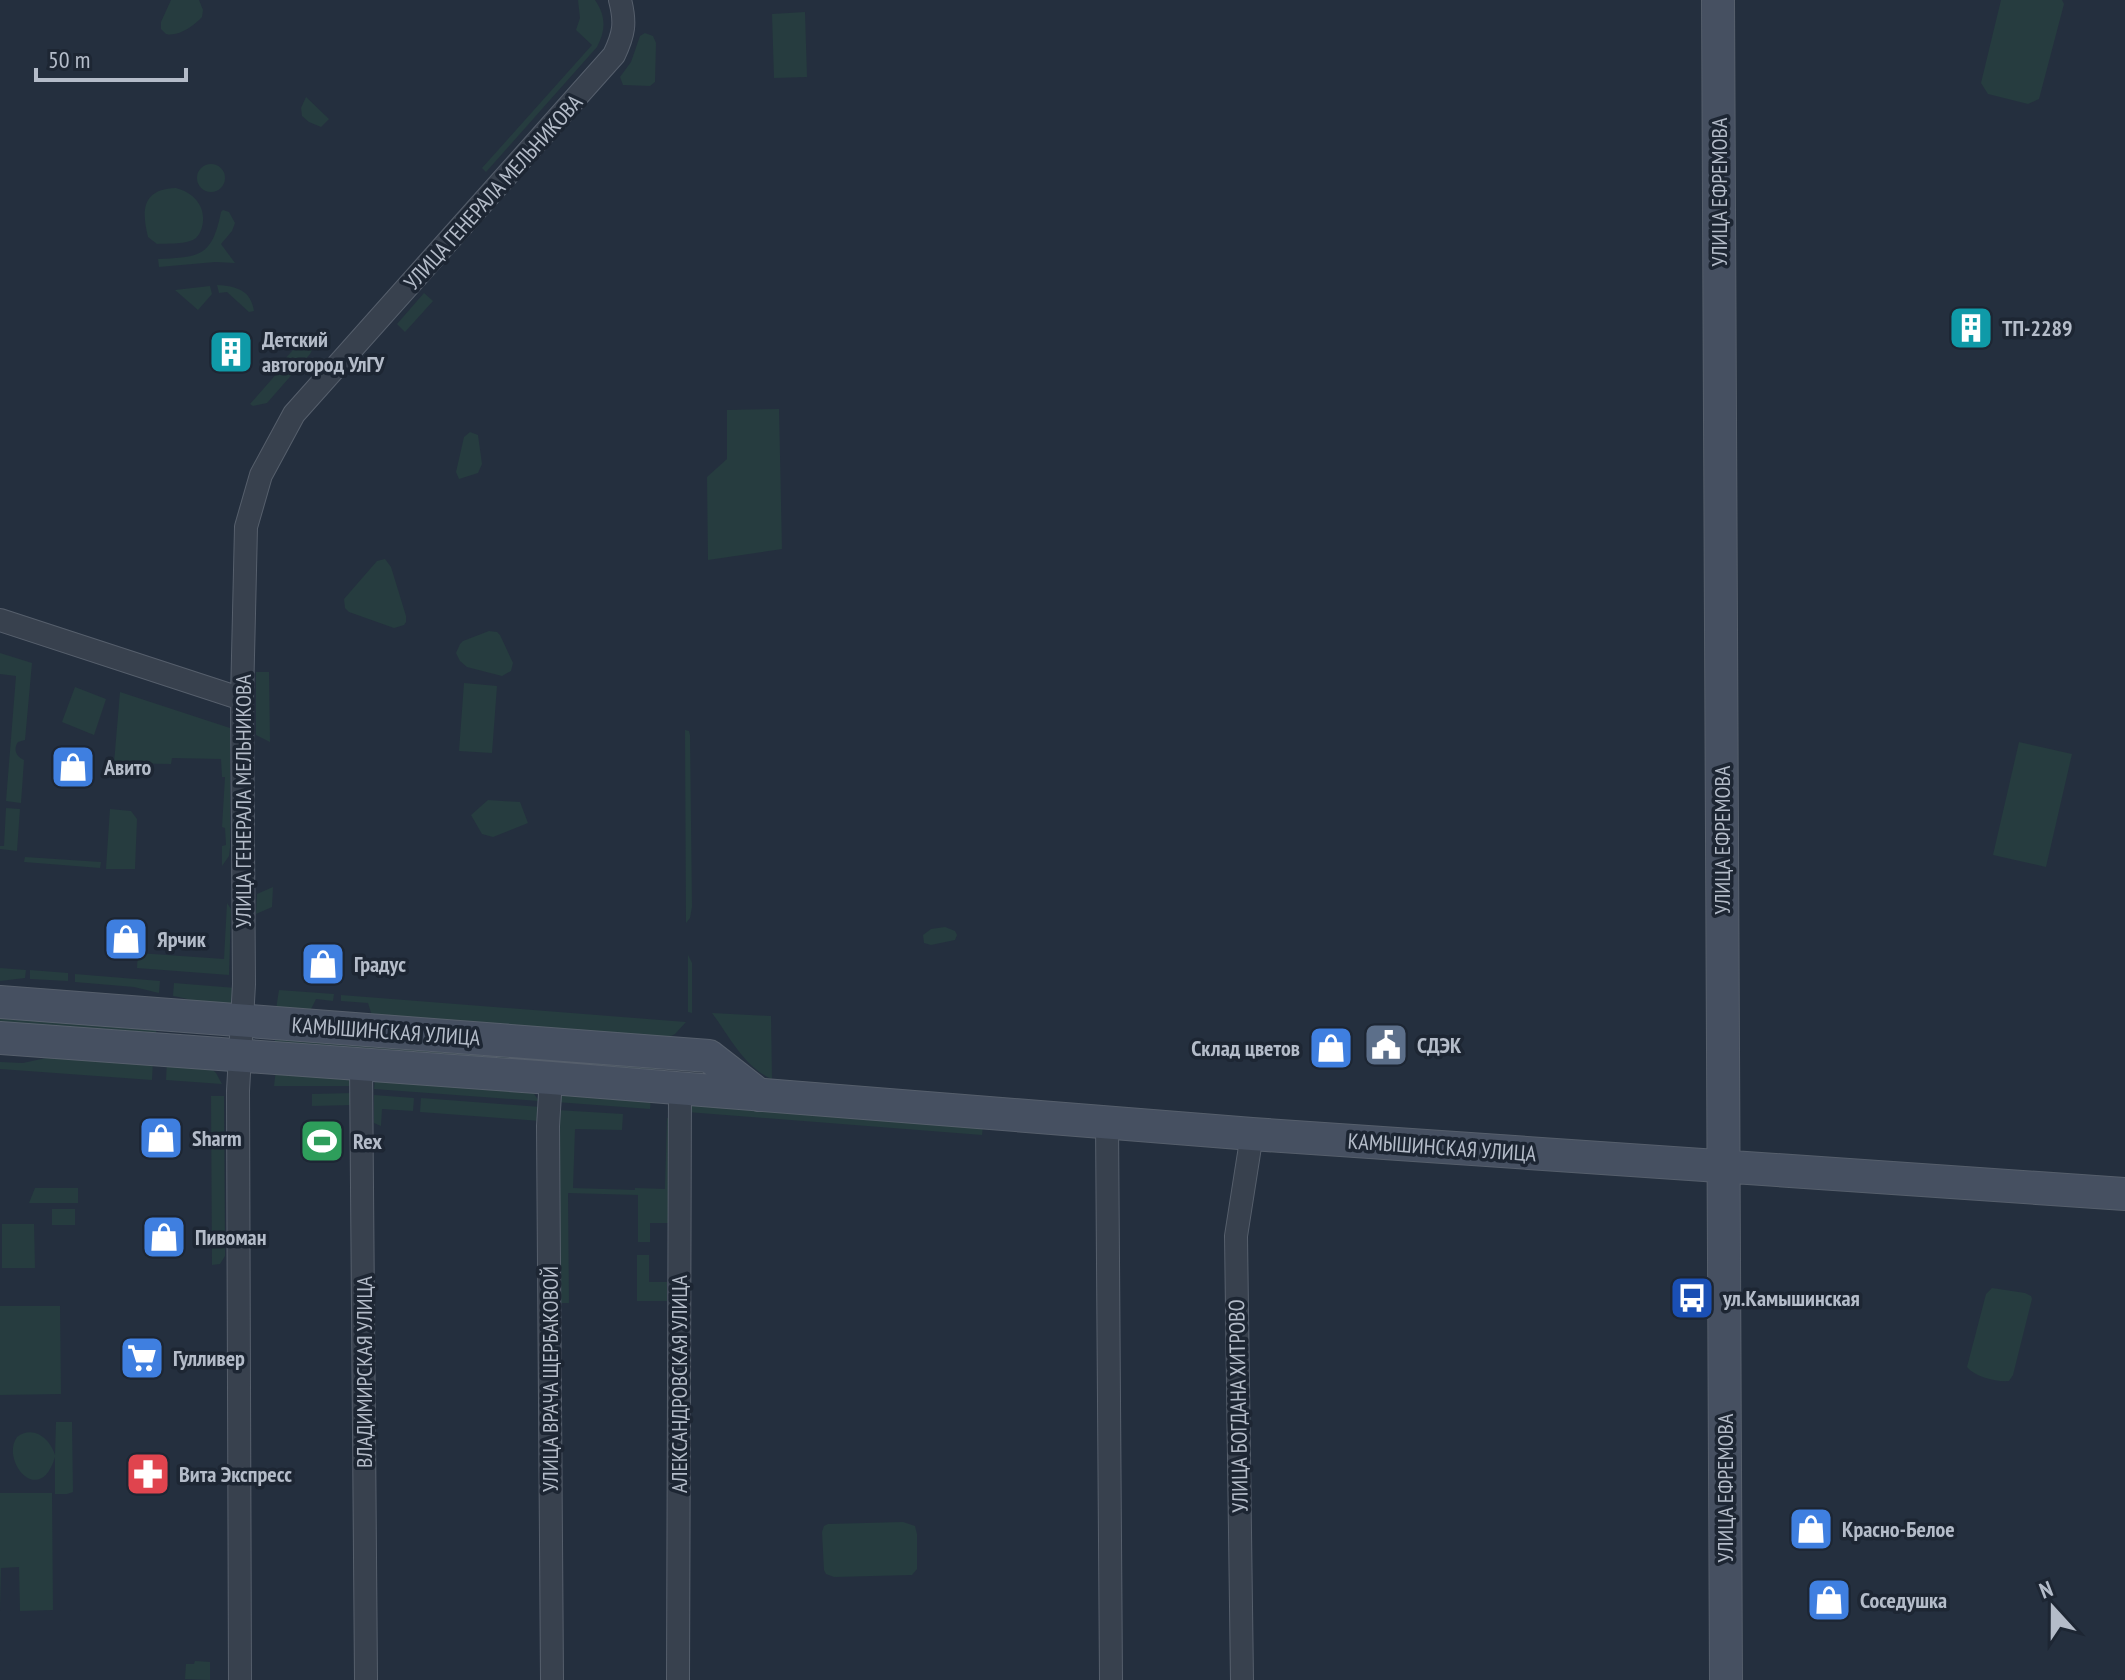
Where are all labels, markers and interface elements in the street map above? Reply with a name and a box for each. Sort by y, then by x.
scale bar [36,32,186,82]
text: 50 m [48,44,90,75]
street label: УЛИЦА ГЕНЕРАЛА МЕЛЬНИКОВА [398,88,589,296]
street label: УЛИЦА ЕФРЕМОВА [1705,117,1733,266]
building icon: ТП-2289 [1947,304,1995,352]
place label: ТП-2289 [2002,314,2073,342]
place label: Детский автогород УлГУ [262,325,385,378]
building icon: Детский автогород УлГУ [207,328,255,376]
street label: УЛИЦА ГЕНЕРАЛА МЕЛЬНИКОВА [229,674,257,928]
shop icon: Авито [49,743,97,791]
place label: Авито [103,753,152,781]
street label: УЛИЦА ЕФРЕМОВА [1708,765,1736,914]
shop icon: Ярчик [102,915,150,963]
place label: Ярчик [157,925,207,953]
shop icon: Градус [299,940,347,988]
place label: Градус [354,950,406,978]
street label: КАМЫШИНСКАЯ УЛИЦА [291,1010,482,1052]
public building icon: СДЭК [1362,1021,1410,1069]
shop icon: Склад цветов [1307,1024,1355,1072]
place label: СДЭК [1417,1031,1462,1059]
place label: Склад цветов [1191,1034,1300,1062]
shop icon: Sharm [137,1114,185,1162]
sports icon: Rex [298,1117,346,1165]
place label: Sharm [192,1124,242,1152]
street label: КАМЫШИНСКАЯ УЛИЦА [1347,1126,1538,1168]
place label: Rex [353,1127,382,1155]
shop icon: Пивоман [140,1213,188,1261]
place label: Пивоман [195,1223,266,1251]
street label: УЛИЦА ВРАЧА ЩЕРБАКОВОЙ [536,1266,564,1492]
bus stop icon: ул.Камышинская [1668,1274,1716,1322]
street label: ВЛАДИМИРСКАЯ УЛИЦА [350,1275,378,1468]
street label: АЛЕКСАНДРОВСКАЯ УЛИЦА [665,1275,693,1493]
place label: ул.Камышинская [1722,1284,1860,1312]
street label: УЛИЦА БОГДАНА ХИТРОВО [1222,1299,1254,1513]
supermarket icon: Гулливер [118,1334,166,1382]
place label: Гулливер [173,1344,245,1372]
street label: УЛИЦА ЕФРЕМОВА [1711,1413,1739,1562]
pharmacy icon: Вита Экспресс [124,1450,172,1498]
place label: Вита Экспресс [179,1460,292,1488]
shop icon: Красно-Белое [1787,1505,1835,1553]
place label: Красно-Белое [1842,1515,1955,1543]
north arrow [2013,1568,2093,1648]
text: N [2035,1574,2056,1605]
shop icon: Соседушка [1805,1576,1853,1624]
place label: Соседушка [1860,1586,1947,1614]

